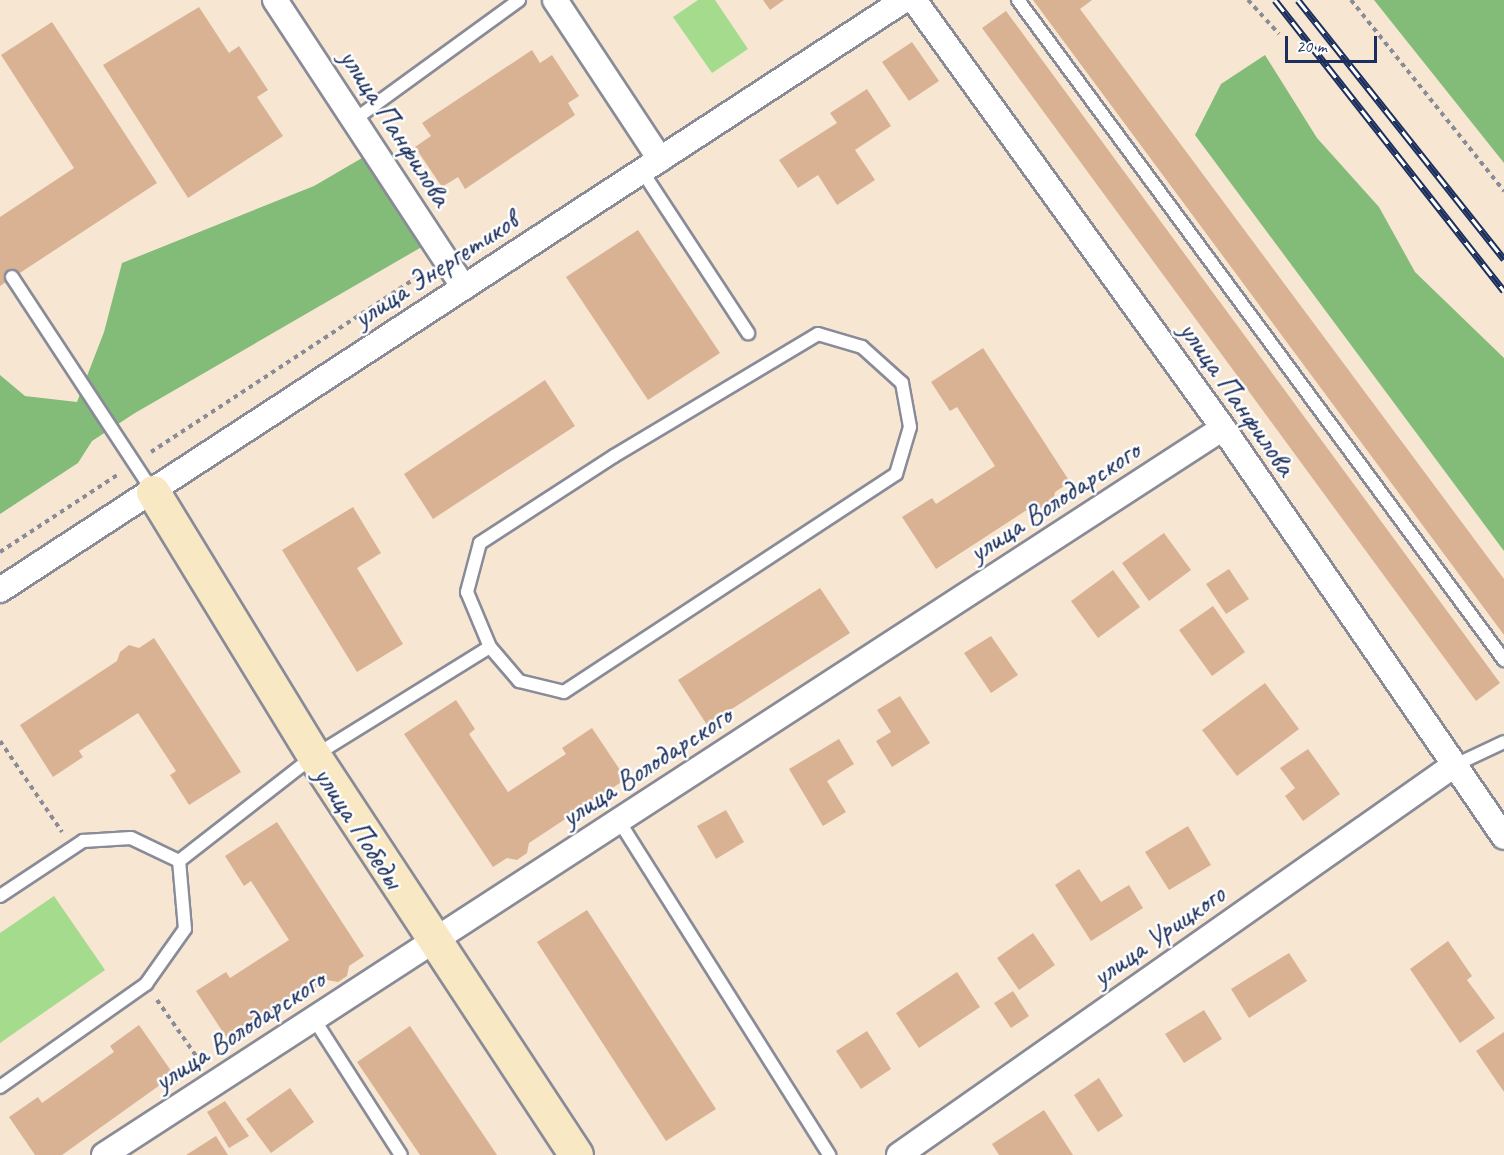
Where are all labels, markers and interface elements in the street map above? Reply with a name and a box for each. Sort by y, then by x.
scale bar [1288,24,1380,62]
text: 20 m [1296,35,1327,57]
street label: улица Панфилова [332,41,460,213]
street label: улица Энергетиков [347,203,523,335]
street label: улица Панфилова [1171,314,1305,482]
street label: улица Володарского [962,433,1146,569]
street label: улица Володарского [554,698,738,834]
street label: улица Победы [306,759,412,895]
street label: улица Урицкого [1085,876,1231,994]
street label: улица Володарского [147,962,331,1098]

